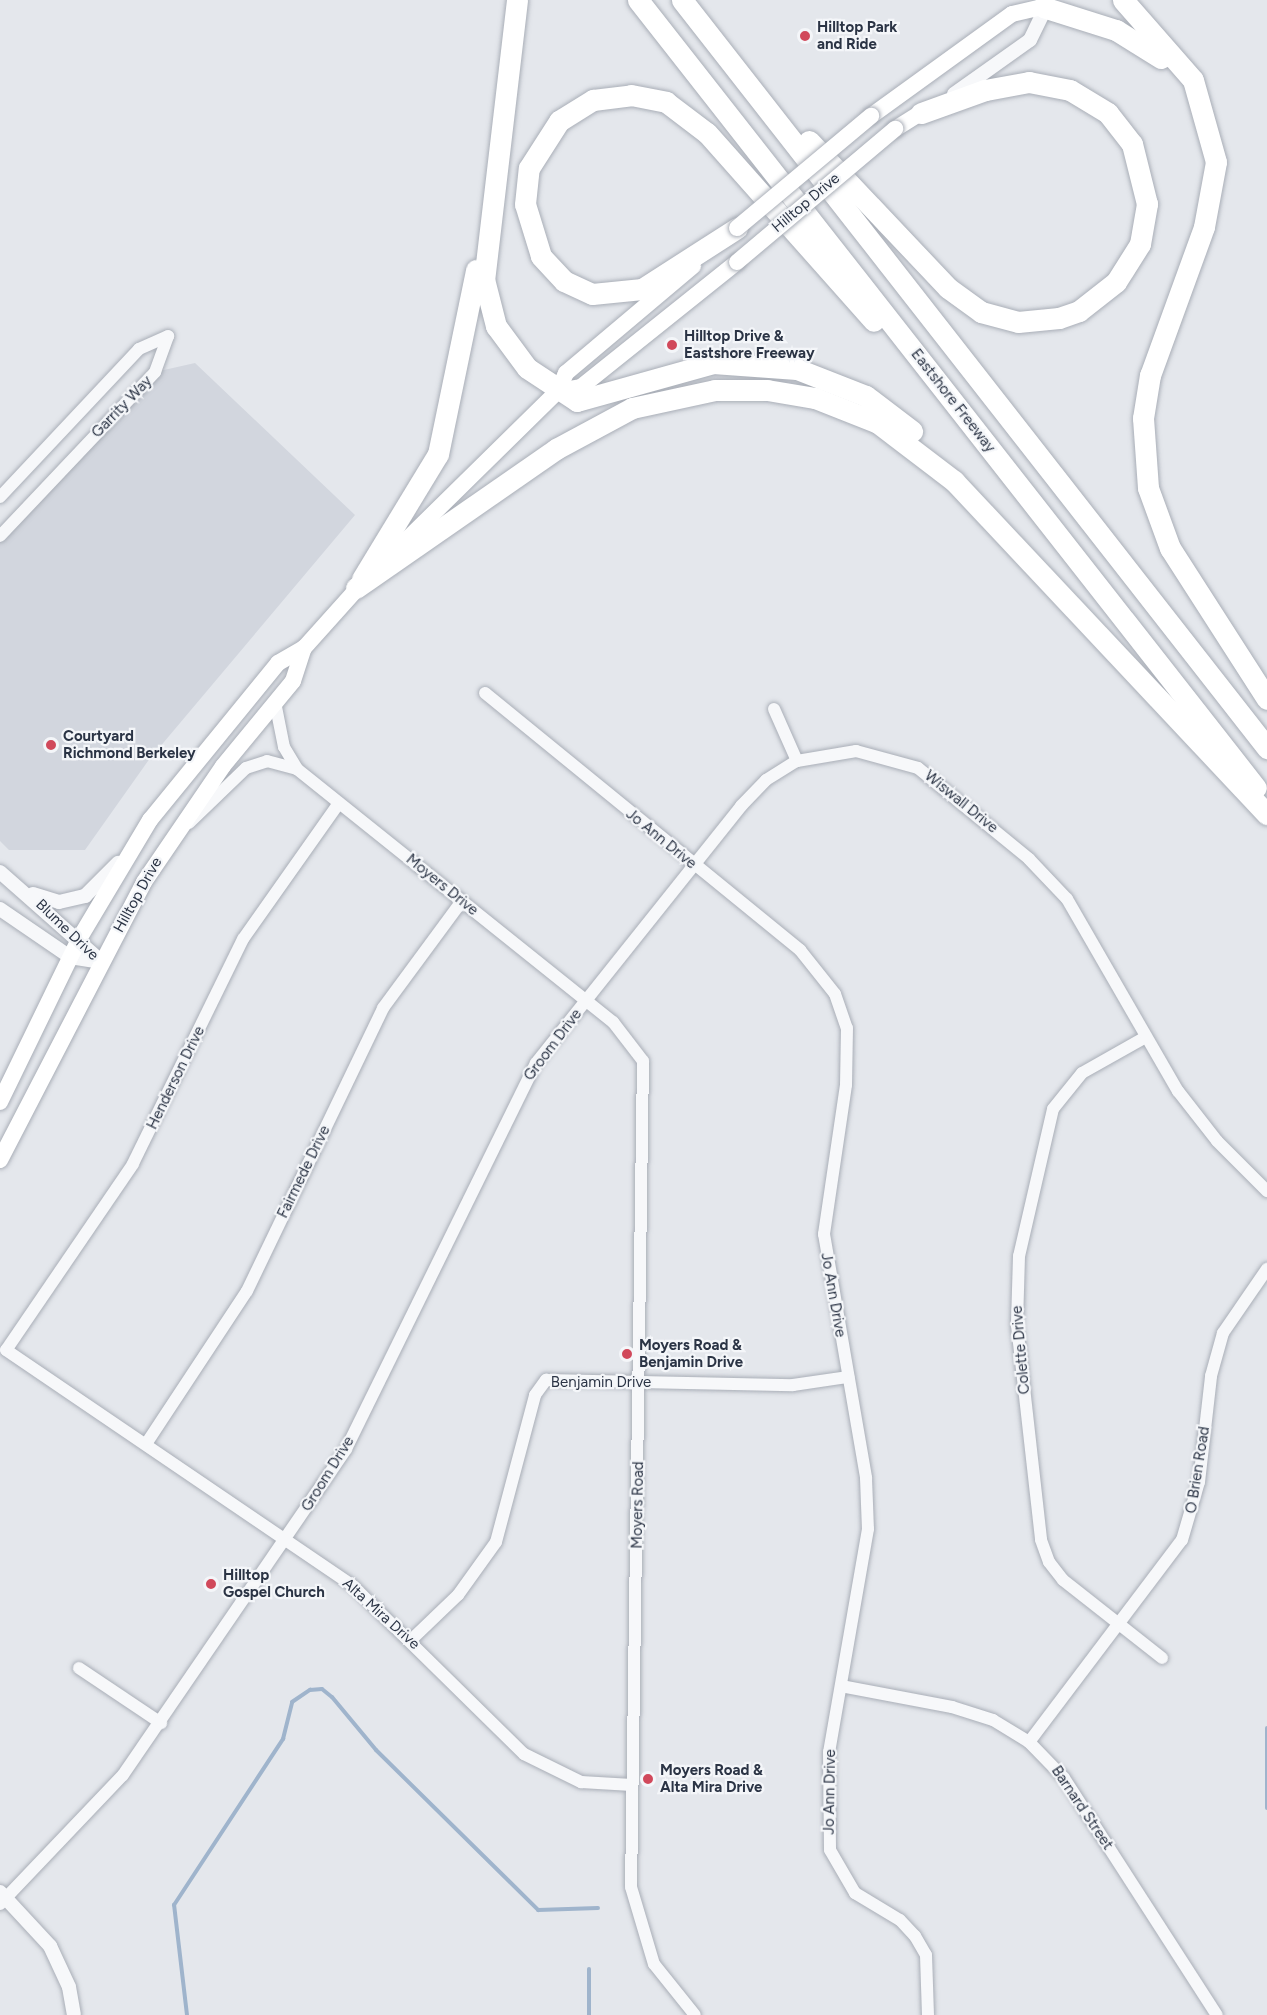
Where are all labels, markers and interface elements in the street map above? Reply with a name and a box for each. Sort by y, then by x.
place label: Hilltop Park and Ride [817,18,897,53]
marker: Hilltop Park and Ride [798,29,812,43]
street label: Hilltop Drive [768,169,844,237]
place label: Hilltop Drive & Eastshore Freeway [684,327,815,362]
marker: Hilltop Drive & Eastshore Freeway [665,338,679,352]
street label: Eastshore Freeway [907,346,999,456]
street label: Garrity Way [88,372,156,442]
place label: Courtyard Richmond Berkeley [63,727,196,762]
marker: Courtyard Richmond Berkeley [44,738,58,752]
street label: Wiswall Drive [921,767,1001,837]
street label: Jo Ann Drive [622,805,700,873]
street label: Moyers Drive [402,850,482,920]
street label: Hilltop Drive [110,854,166,936]
street label: Blume Drive [32,896,102,964]
street label: Groom Drive [520,1006,586,1084]
street label: Henderson Drive [143,1024,209,1132]
street label: Fairmede Drive [274,1123,334,1221]
street label: Jo Ann Drive [817,1251,849,1339]
street label: Colette Drive [1008,1305,1034,1395]
place label: Moyers Road & Benjamin Drive [639,1336,743,1371]
marker: Moyers Road & Benjamin Drive [620,1347,634,1361]
street label: Benjamin Drive [551,1374,651,1392]
street label: O Brien Road [1182,1425,1214,1515]
street label: Groom Drive [298,1433,358,1515]
street label: Moyers Road [628,1461,648,1549]
place label: Hilltop Gospel Church [223,1566,325,1601]
street label: Alta Mira Drive [339,1575,423,1653]
marker: Hilltop Gospel Church [204,1577,218,1591]
street label: Jo Ann Drive [820,1749,840,1835]
place label: Moyers Road & Alta Mira Drive [660,1761,763,1796]
street label: Barnard Street [1047,1763,1117,1853]
marker: Moyers Road & Alta Mira Drive [641,1772,655,1786]

